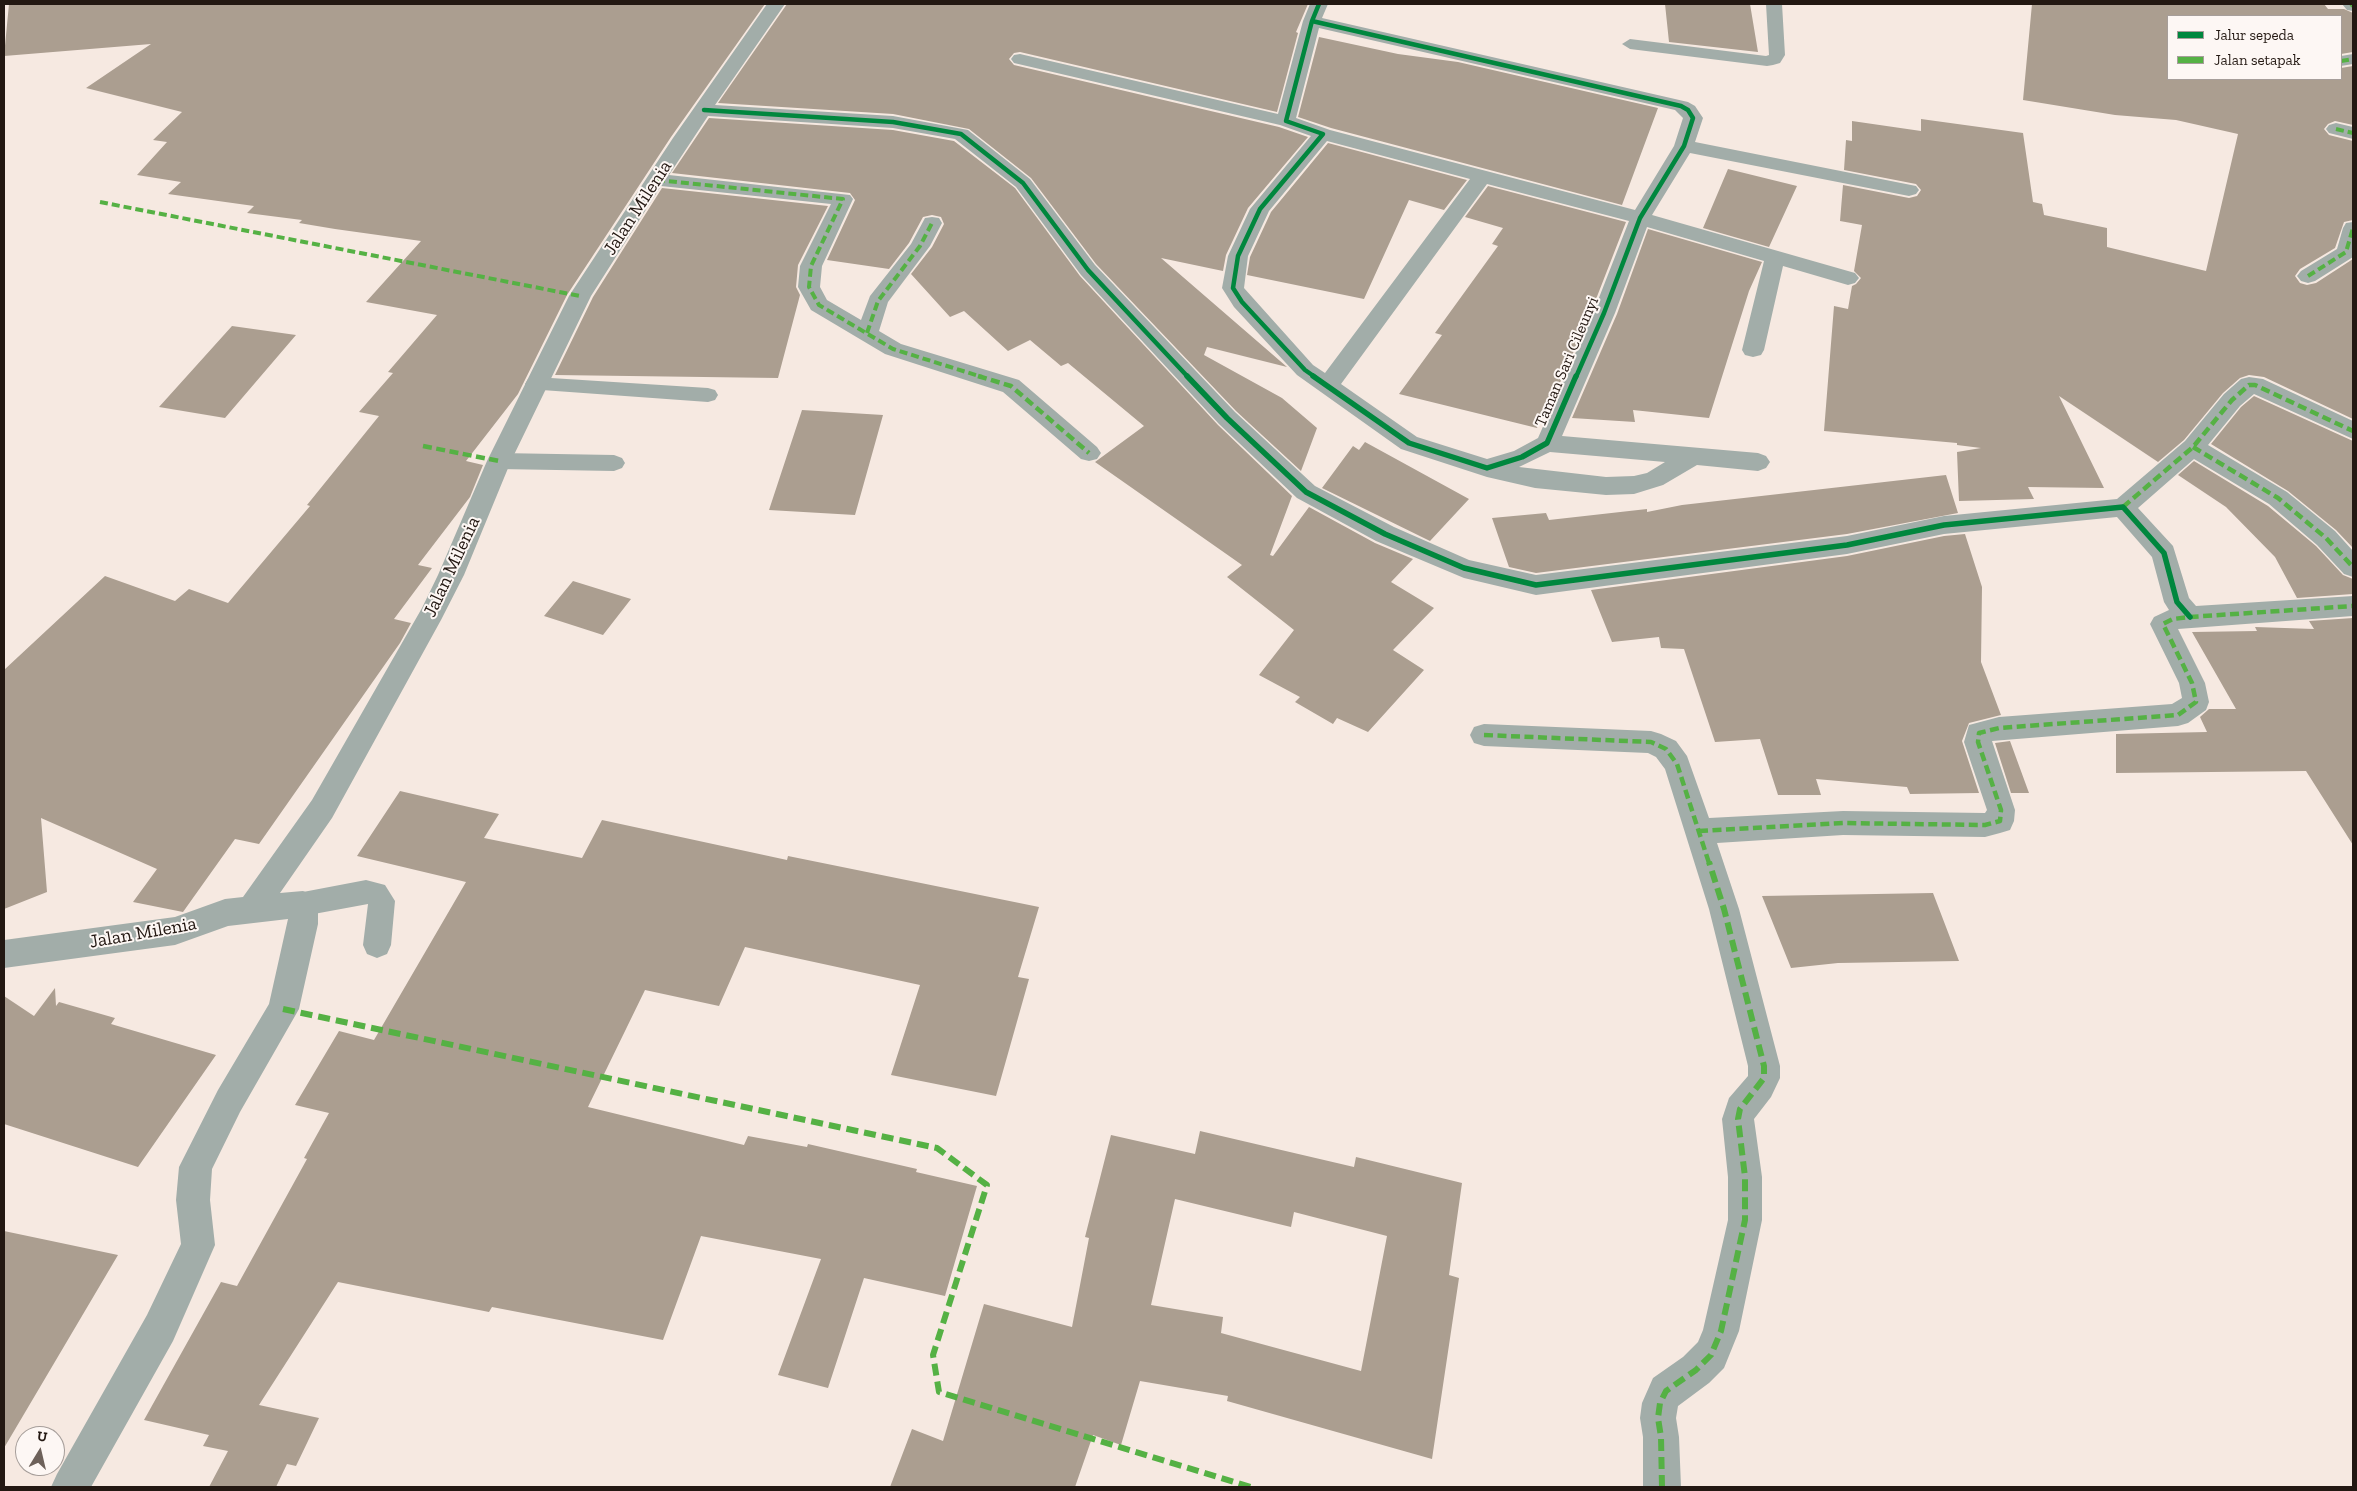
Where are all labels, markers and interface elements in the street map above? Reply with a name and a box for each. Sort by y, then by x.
legend [2167,15,2342,80]
text: Jalur sepeda [2214,26,2294,44]
text: Jalan setapak [2214,51,2301,69]
street label: Jalan Milenia [599,156,677,260]
street label: Taman Sari Cileunyi [1531,294,1603,430]
street label: Jalan Milenia [419,513,485,621]
street label: Jalan Milenia [88,912,198,954]
north arrow [15,1426,65,1476]
text: U [36,1427,49,1446]

